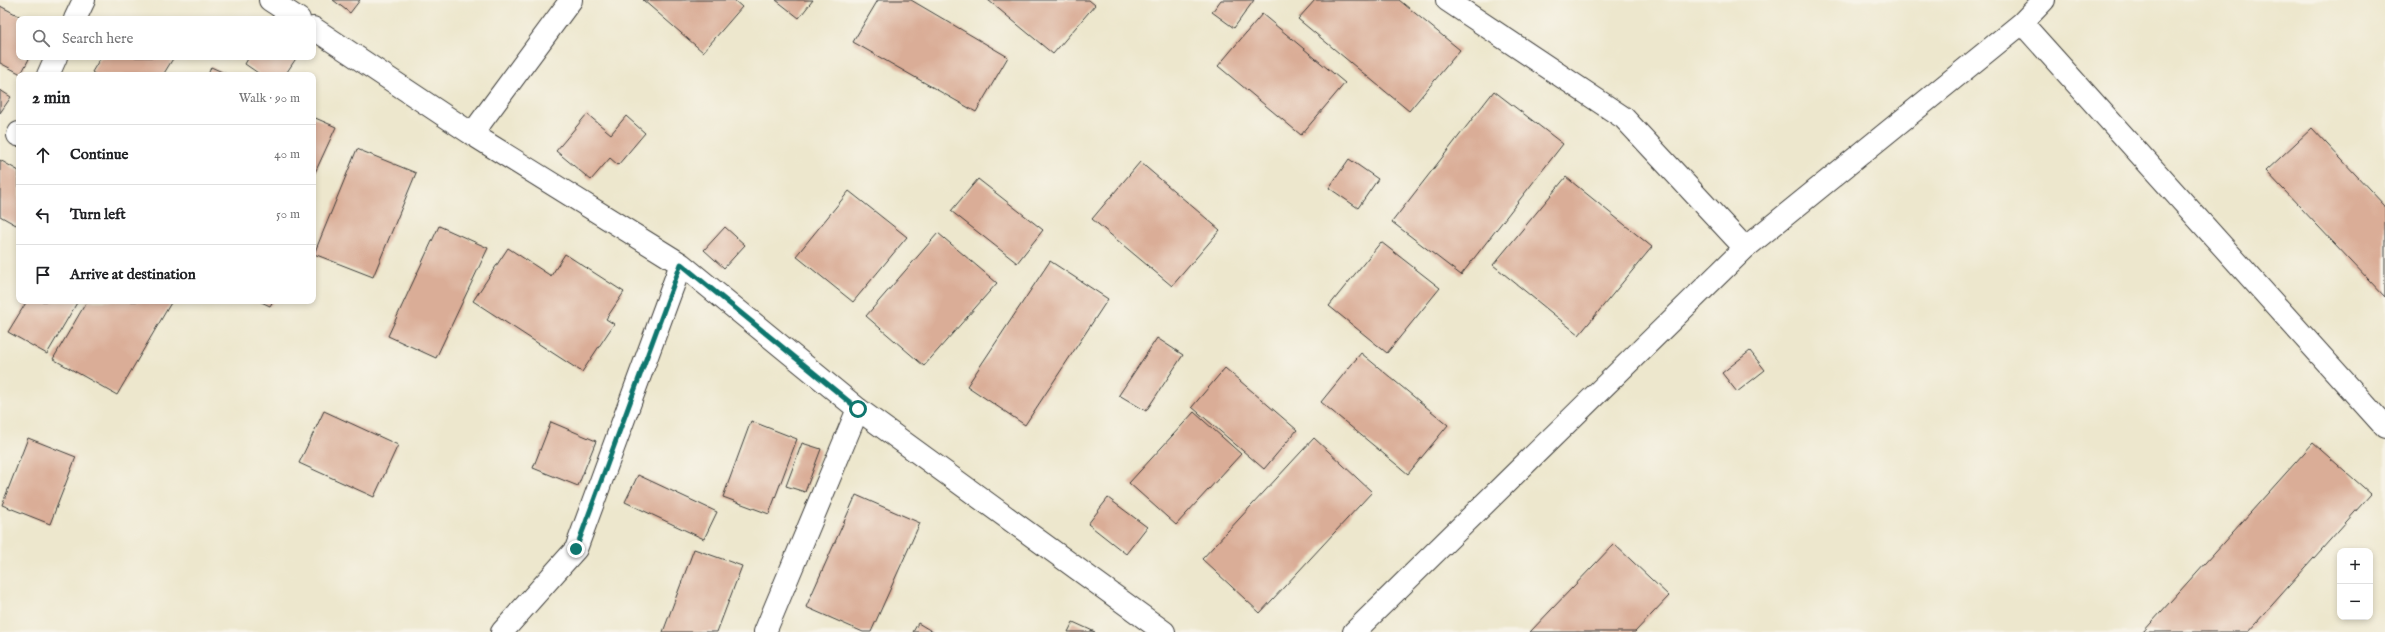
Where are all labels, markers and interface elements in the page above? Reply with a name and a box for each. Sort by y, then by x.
search box [16,16,316,60]
icon: search [30,27,52,49]
text: Search here [62,29,133,48]
text: 2 min [32,88,70,109]
text: Walk · 90 m [239,90,300,107]
icon: ahead [32,144,54,166]
text: Continue [70,145,128,164]
text: 40 m [274,146,300,163]
icon: left [32,204,54,226]
text: Turn left [70,205,126,224]
text: 50 m [276,206,300,223]
icon: arrive [32,264,54,286]
text: Arrive at destination [70,265,196,284]
route start [849,400,867,418]
route end [567,540,585,558]
map controls [2337,548,2373,620]
button: + [2337,548,2373,584]
button: − [2337,584,2373,620]

